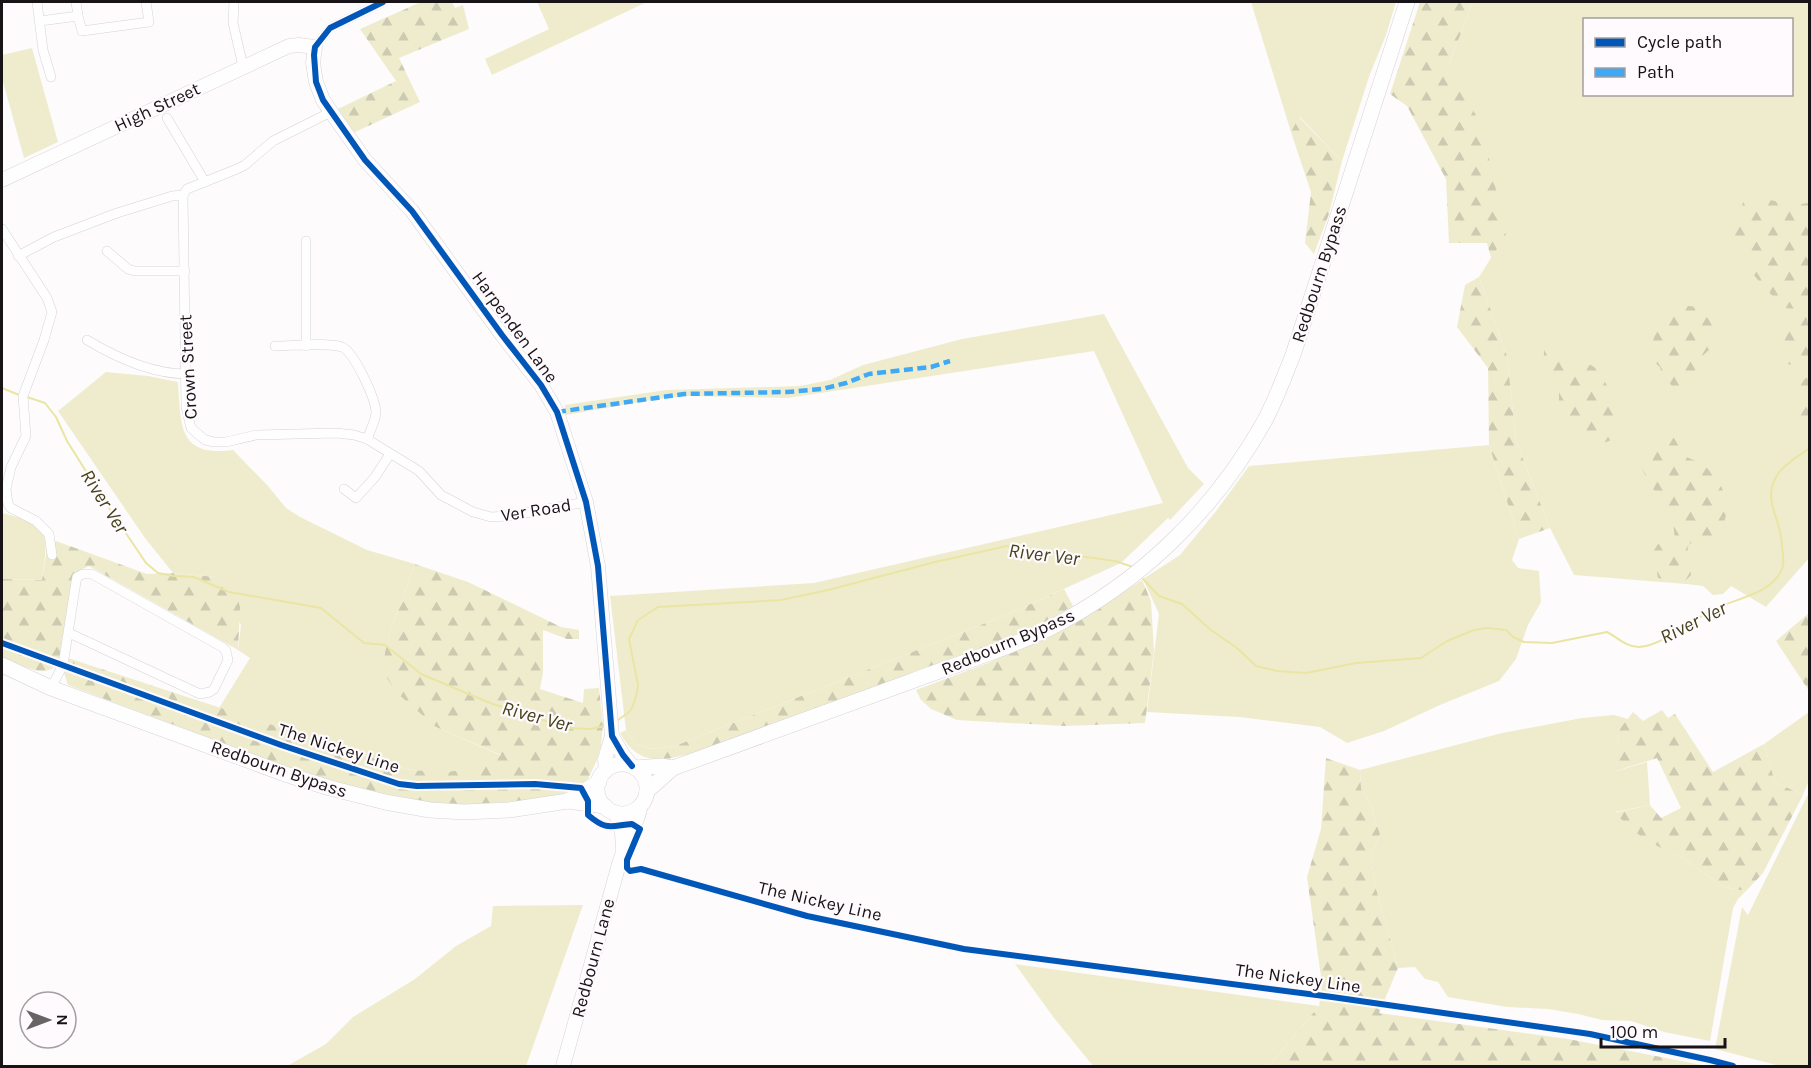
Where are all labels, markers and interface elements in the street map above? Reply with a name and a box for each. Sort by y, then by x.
legend [1583,18,1793,96]
text: Cycle path [1637,31,1722,53]
text: Path [1637,61,1675,83]
street label: High Street [111,77,204,136]
street label: Redbourn Bypass [1286,203,1352,345]
street label: Harpenden Lane [467,267,563,387]
street label: Crown Street [174,314,202,420]
water label: River Ver [76,465,134,539]
street label: Ver Road [499,494,573,526]
water label: River Ver [1007,539,1082,570]
water label: River Ver [1656,596,1731,648]
street label: Redbourn Bypass [938,604,1078,680]
water label: River Ver [499,696,575,737]
street label: The Nickey Line [276,718,402,778]
street label: Redbourn Bypass [208,735,350,803]
street label: The Nickey Line [756,876,884,926]
street label: Redbourn Lane [567,896,619,1020]
street label: The Nickey Line [1234,958,1362,998]
north arrow [18,990,78,1050]
scale bar [1601,1011,1726,1049]
text: N [53,1014,72,1026]
text: 100 m [1610,1021,1658,1043]

